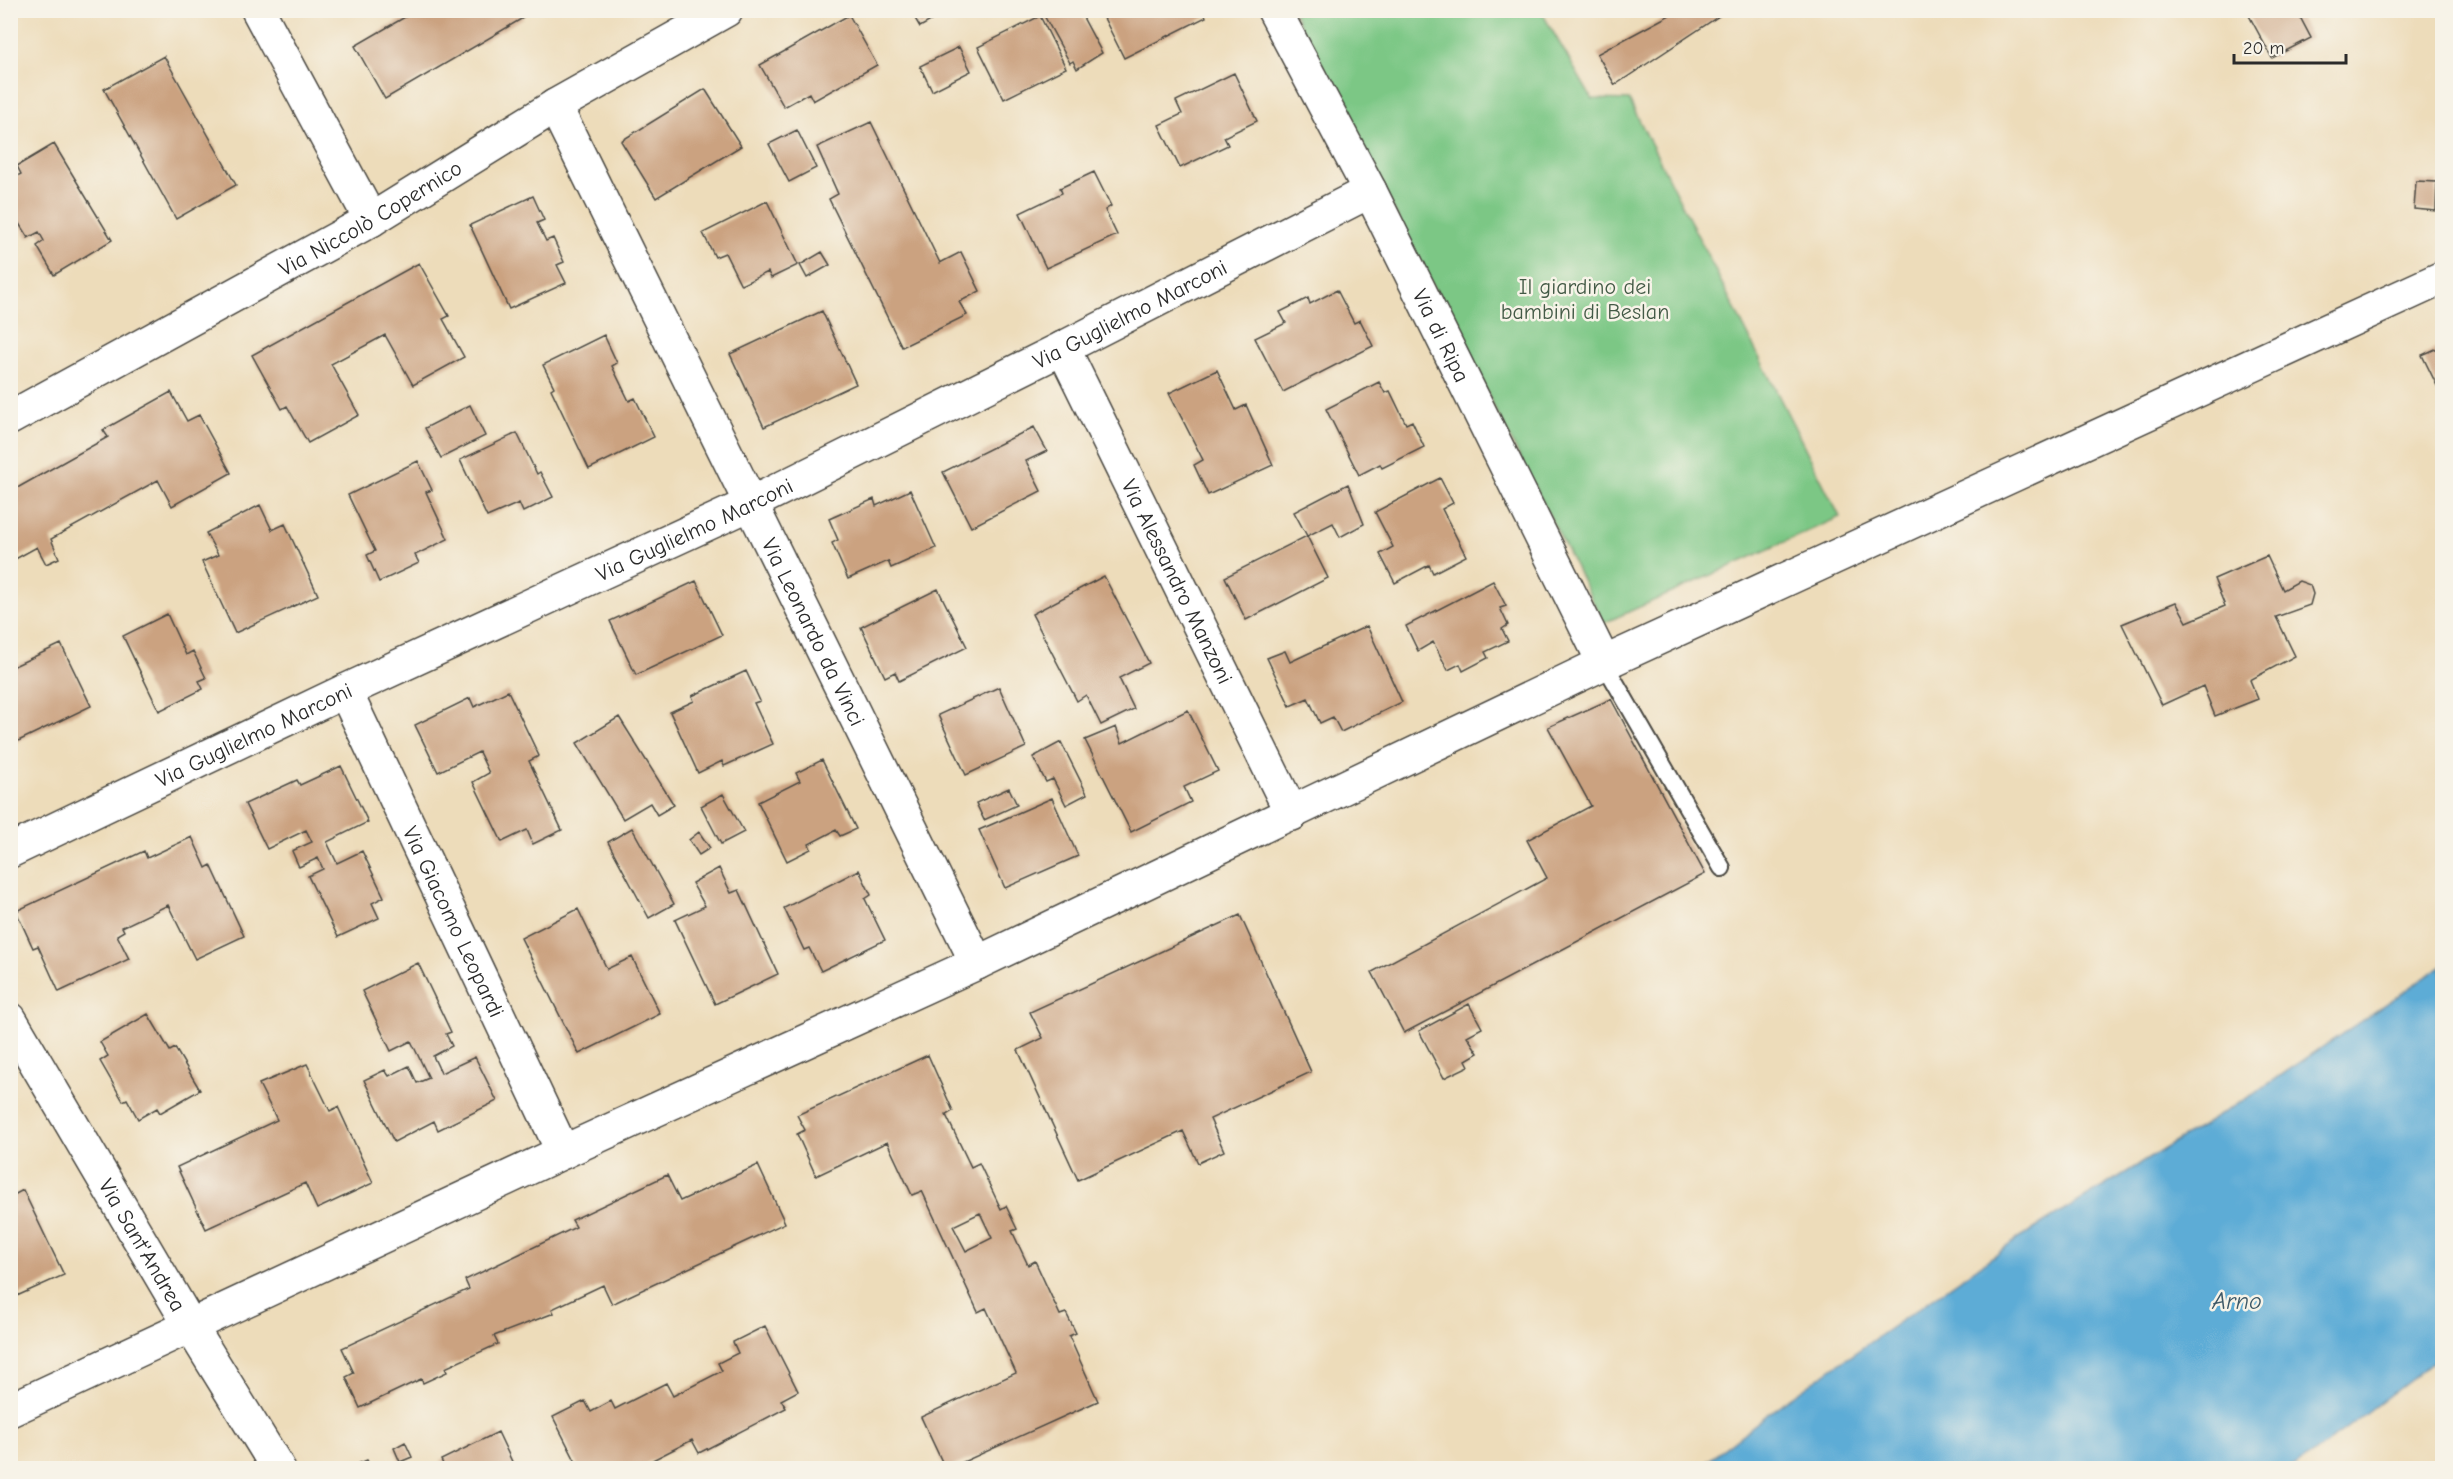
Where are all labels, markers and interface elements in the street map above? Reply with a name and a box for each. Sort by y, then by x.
scale bar [2234,27,2346,65]
text: 20 m [2243,38,2284,59]
street label: Via Niccolò Copernico [274,155,467,282]
street label: Via Guglielmo Marconi [1029,254,1232,375]
park label: Il giardino dei bambini di Beslan [1501,274,1669,325]
street label: Via di Ripa [1407,285,1475,387]
street label: Via Guglielmo Marconi [592,473,797,587]
street label: Via Alessandro Manzoni [1116,475,1238,688]
street label: Via Leonardo da Vinci [756,534,870,730]
street label: Via Guglielmo Marconi [152,678,356,793]
street label: Via Giacomo Leopardi [397,822,509,1022]
street label: Via Sant'Andrea [93,1174,191,1316]
water label: Arno [2211,1287,2262,1315]

